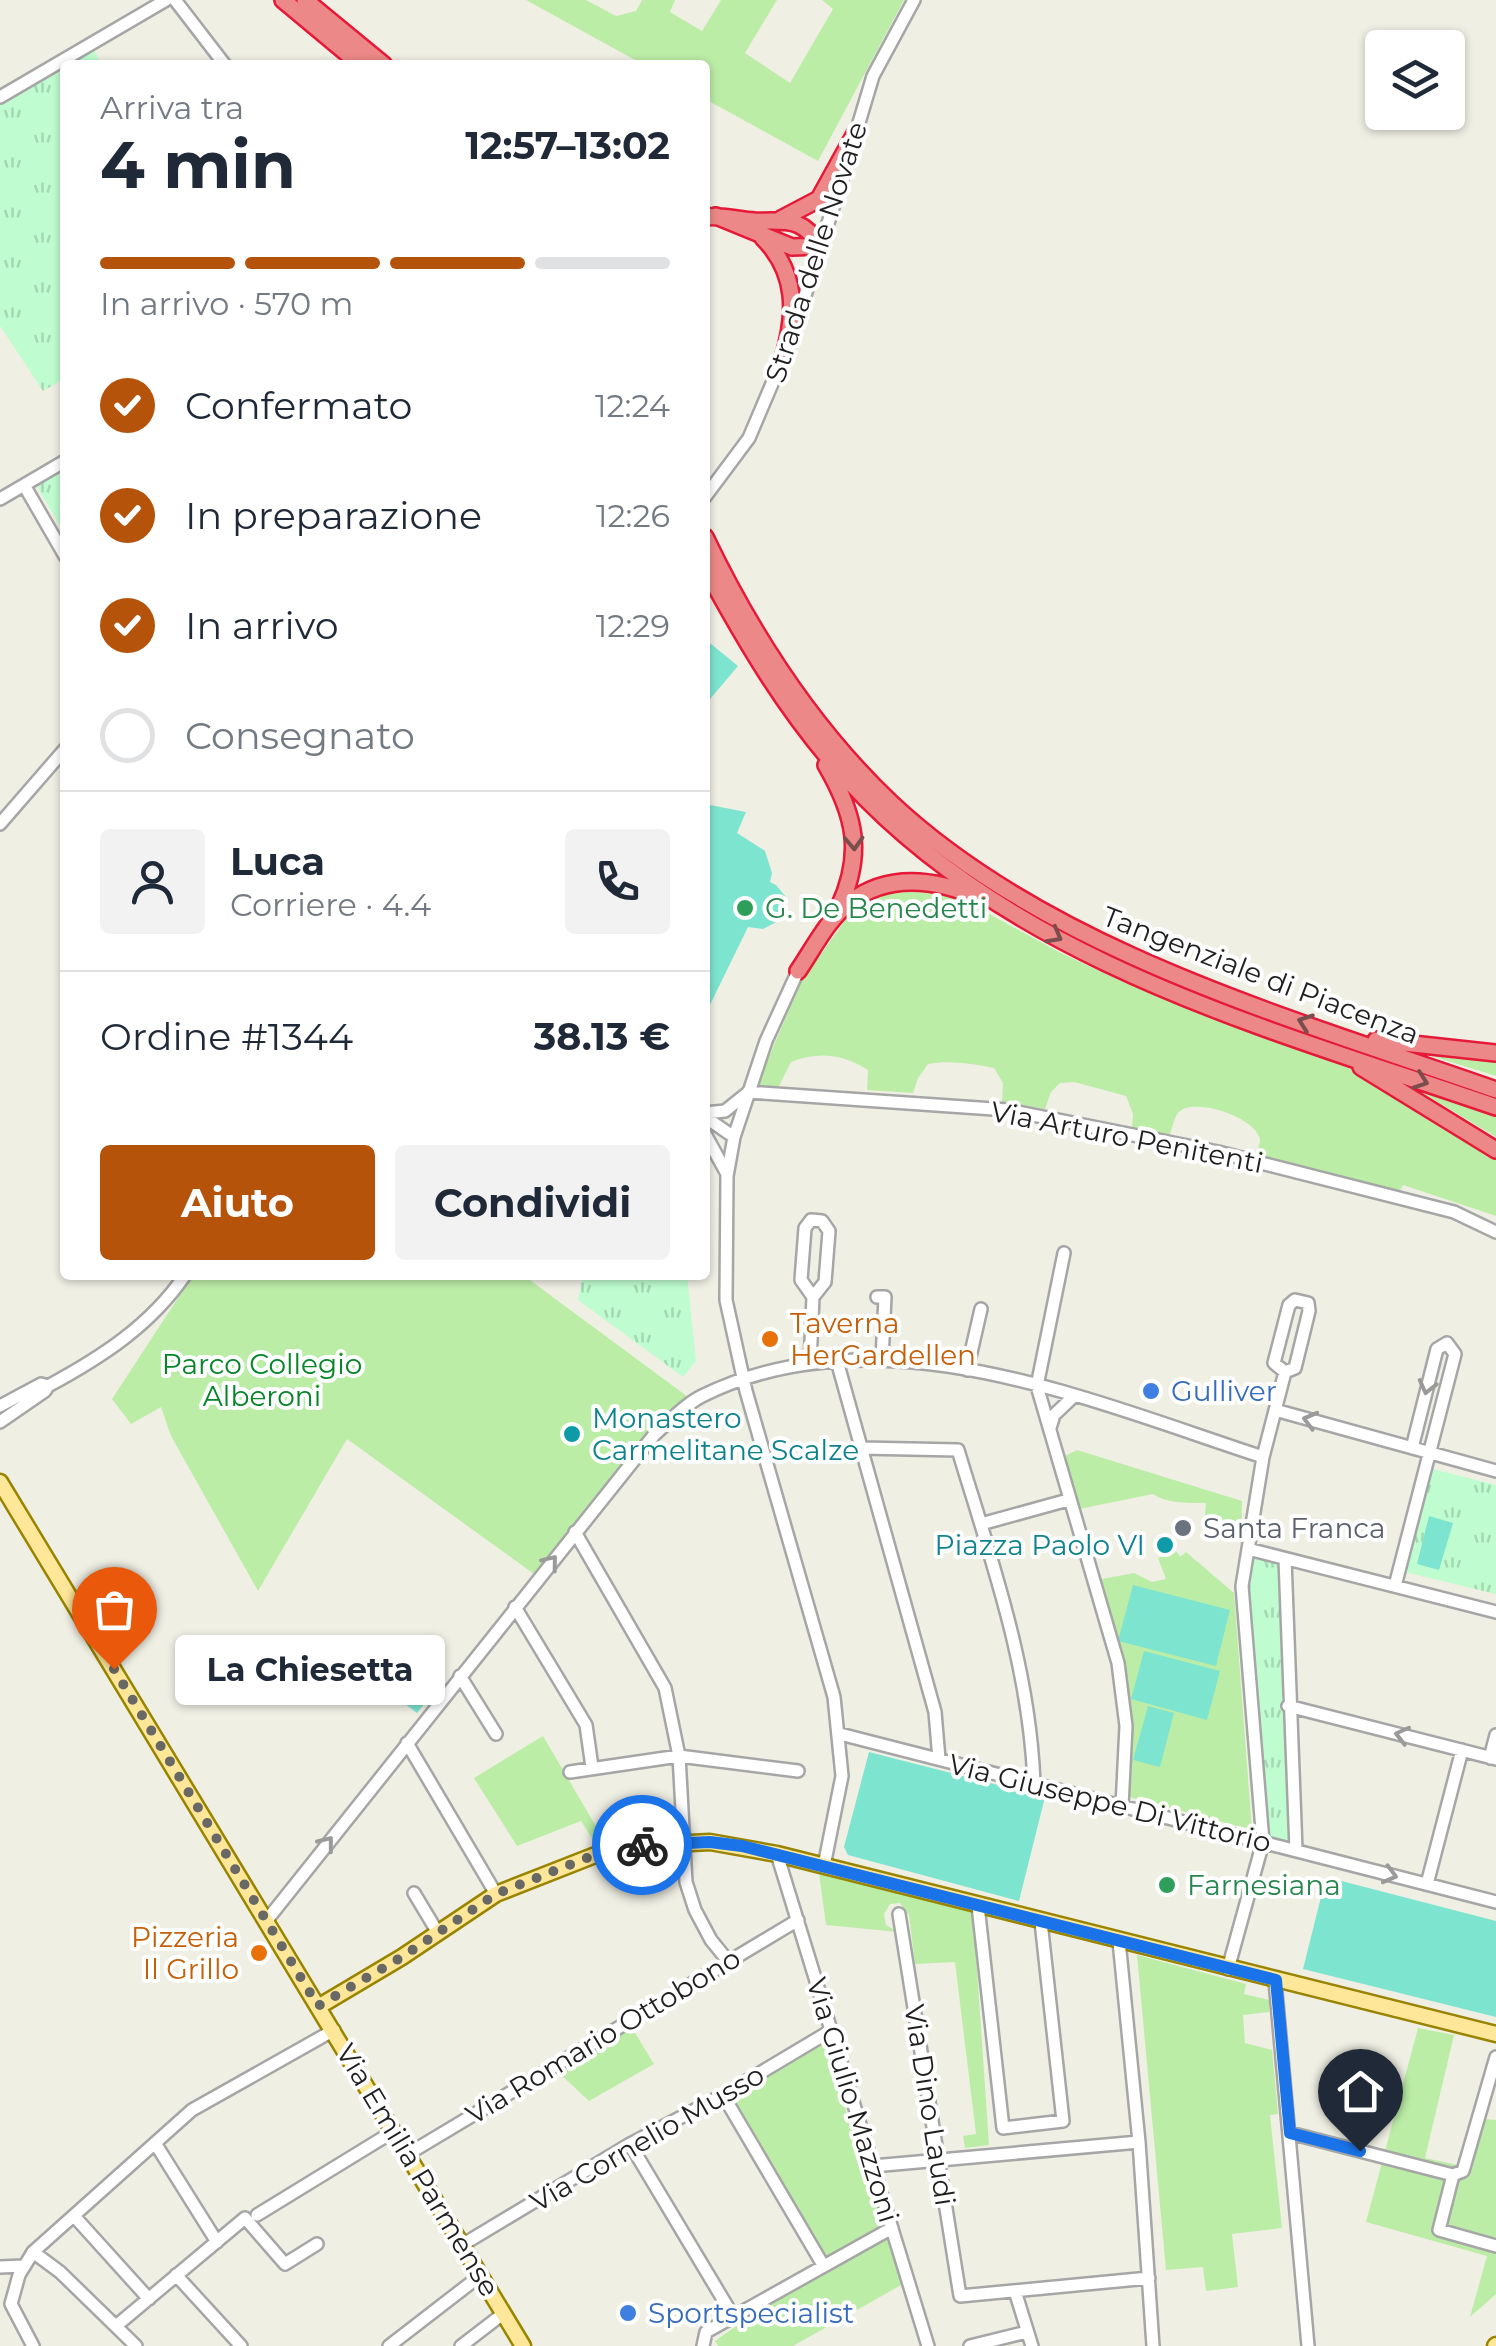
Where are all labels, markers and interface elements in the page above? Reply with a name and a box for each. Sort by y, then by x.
map controls [1365,30,1465,130]
button: layers [1365,30,1465,130]
text: Arriva tra [100,88,244,127]
street label: Strada delle Novate [758,117,874,387]
text: 12:57–13:02 [465,122,670,169]
text: 4 min [100,125,296,204]
text: In arrivo · 570 m [100,284,354,323]
icon: check [100,378,155,433]
text: Confermato [185,382,412,429]
text: 12:24 [595,386,670,425]
icon: check [100,488,155,543]
text: In preparazione [185,492,482,539]
text: 12:26 [596,496,670,535]
icon: check [100,598,155,653]
text: In arrivo [185,602,339,649]
text: 12:29 [596,606,670,645]
text: Consegnato [185,712,415,759]
button: person [100,829,205,934]
button: phone [565,829,670,934]
one-way arrow [843,836,864,852]
text: Luca [230,838,325,885]
text: Corriere · 4.4 [230,885,431,924]
place label: G. De Benedetti [765,891,987,925]
marker: G. De Benedetti [734,897,756,919]
street label: Tangenziale di Piacenza [1098,899,1424,1051]
one-way arrow [1044,923,1062,943]
text: Ordine #1344 [100,1013,353,1060]
text: 38.13 € [534,1013,670,1060]
one-way arrow [1298,1013,1315,1034]
one-way arrow [1412,1069,1429,1090]
street label: Via Arturo Penitenti [988,1094,1266,1180]
button: Aiuto [100,1145,375,1260]
button: Condividi [395,1145,670,1260]
place label: Taverna HerGardellen [790,1306,976,1372]
marker: Taverna HerGardellen [759,1328,781,1350]
park label: Parco Collegio Alberoni [162,1347,362,1413]
place label: Gulliver [1171,1374,1277,1408]
one-way arrow [1418,1378,1439,1395]
marker: Gulliver [1140,1380,1162,1402]
place label: Monastero Carmelitane Scalze [592,1401,859,1467]
one-way arrow [1302,1410,1319,1431]
marker: Monastero Carmelitane Scalze [561,1423,583,1445]
place label: Santa Franca [1203,1511,1386,1545]
marker: Santa Franca [1172,1517,1194,1539]
place label: Piazza Paolo VI [935,1528,1145,1562]
marker: Piazza Paolo VI [1154,1534,1176,1556]
one-way arrow [539,1555,557,1573]
pin [72,1567,157,1670]
icon: bag [87,1582,142,1637]
callout: La Chiesetta [174,1634,444,1704]
text: La Chiesetta [206,1650,414,1689]
one-way arrow [1394,1726,1411,1747]
street label: Via Giuseppe Di Vittorio [945,1746,1275,1860]
courier [592,1795,692,1895]
icon: bike [615,1818,670,1873]
one-way arrow [316,1837,333,1855]
one-way arrow [1381,1863,1398,1884]
place label: Farnesiana [1187,1868,1341,1902]
marker: Farnesiana [1156,1874,1178,1896]
place label: Pizzeria Il Grillo [131,1920,239,1986]
street label: Via Romario Ottobono [460,1941,746,2131]
marker: Pizzeria Il Grillo [248,1942,270,1964]
street label: Via Giulio Mazzoni [800,1974,906,2226]
street label: Via Dino Laudi [897,2002,963,2208]
street label: Via Emilia Parmense [329,2038,507,2302]
pin [1318,2049,1403,2152]
street label: Via Cornelio Musso [524,2057,770,2219]
icon: home [1333,2064,1388,2119]
place label: Sportspecialist [648,2296,854,2330]
marker: Sportspecialist [617,2302,639,2324]

